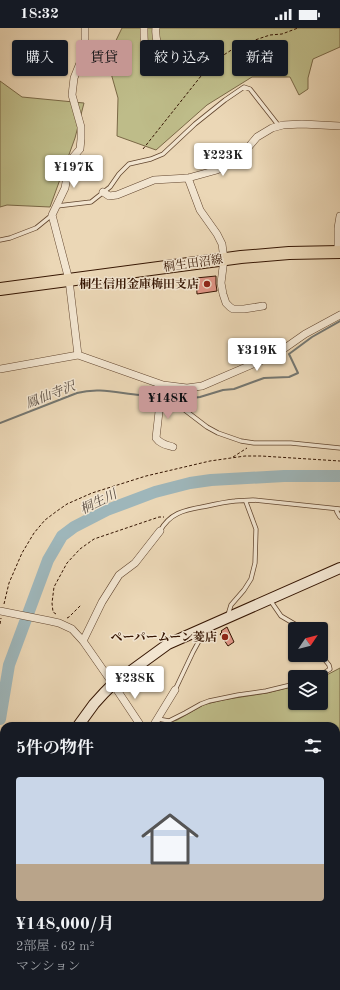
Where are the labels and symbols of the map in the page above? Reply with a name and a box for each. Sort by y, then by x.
pin: ¥223K [195,143,251,177]
pin: ¥197K [46,155,102,189]
street label: 桐生田沼線 [162,252,224,274]
place label: 桐生信用金庫梅田支店 [79,277,199,291]
marker: 桐生信用金庫梅田支店 [202,279,212,289]
pin: ¥319K [229,338,285,372]
water label: 鳳仙寺沢 [24,378,79,411]
pin: ¥148K [140,386,196,420]
water label: 桐生川 [78,486,121,517]
north arrow [288,622,328,662]
place label: ペーパームーン菱店 [110,630,217,644]
marker: ペーパームーン菱店 [220,632,230,642]
pin: ¥238K [107,666,163,700]

